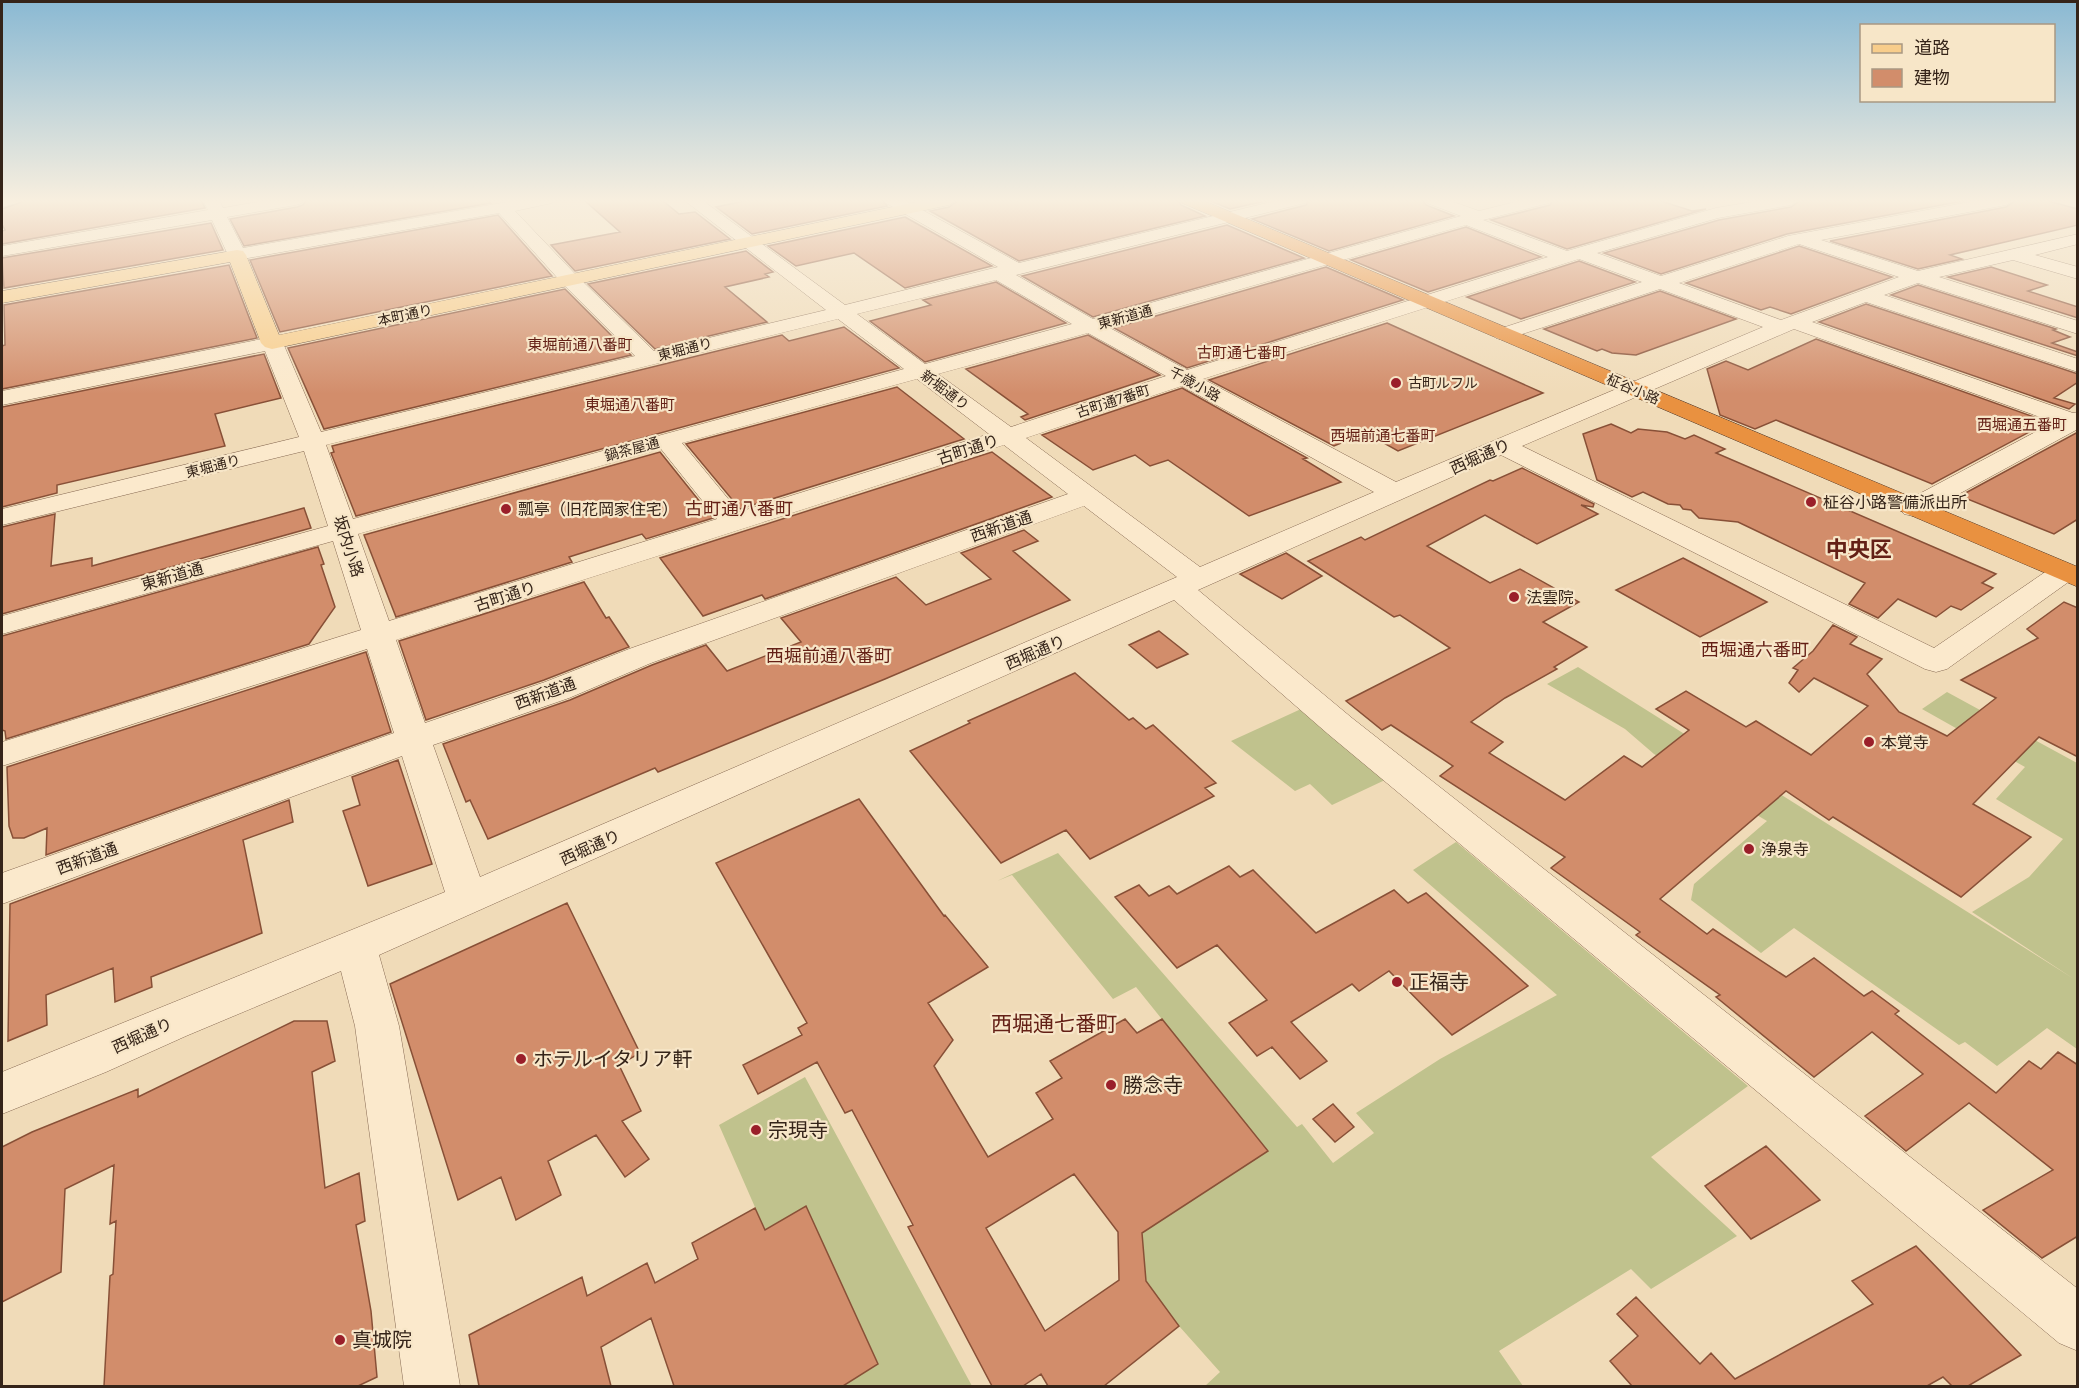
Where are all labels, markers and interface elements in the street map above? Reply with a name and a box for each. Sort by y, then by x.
legend [1860,24,2055,102]
text: 道路 [1914,37,1950,59]
text: 建物 [1914,67,1950,89]
street label: 本町通り [376,301,434,330]
street label: 東新道通 [1096,302,1154,333]
street label: 東堀通り [656,334,714,365]
district label: 東堀前通八番町 [527,336,633,354]
district label: 古町通七番町 [1197,344,1287,362]
street label: 千歳小路 [1166,363,1223,405]
street label: 新堀通り [917,367,972,414]
street label: 柾谷小路 [1604,371,1662,408]
place label: 古町ルフル [1408,375,1478,392]
marker: 古町ルフル [1389,376,1403,390]
street label: 古町通7番町 [1074,381,1152,421]
district label: 東堀通八番町 [585,396,675,414]
district label: 西堀通五番町 [1977,416,2067,434]
district label: 西堀前通七番町 [1330,427,1436,445]
street label: 古町通り [935,431,1002,468]
street label: 鍋茶屋通 [603,434,661,465]
street label: 西堀通り [1447,435,1513,478]
street label: 東堀通り [184,451,242,482]
place label: 柾谷小路警備派出所 [1823,493,1967,512]
marker: 柾谷小路警備派出所 [1804,495,1818,509]
district label: 古町通八番町 [685,498,793,520]
place label: 瓢亭（旧花岡家住宅） [518,500,678,519]
marker: 瓢亭（旧花岡家住宅） [499,502,513,516]
street label: 西新道通 [968,507,1035,546]
street label: 坂内小路 [330,513,367,580]
district label: 中央区 [1826,536,1892,563]
street label: 東新道通 [139,559,206,594]
street label: 古町通り [472,578,539,615]
place label: 法雲院 [1526,588,1574,607]
marker: 法雲院 [1507,590,1521,604]
street label: 西堀通り [1002,631,1068,674]
district label: 西堀通六番町 [1701,639,1809,661]
district label: 西堀前通八番町 [766,645,892,667]
street label: 西新道通 [512,674,578,713]
place label: 本覚寺 [1881,733,1929,752]
marker: 本覚寺 [1862,735,1876,749]
street label: 西堀通り [557,826,623,869]
street label: 西新道通 [54,839,120,878]
place label: 浄泉寺 [1761,840,1809,859]
marker: 浄泉寺 [1742,842,1756,856]
place label: 正福寺 [1409,970,1469,994]
marker: 正福寺 [1390,975,1404,989]
district label: 西堀通七番町 [991,1011,1117,1037]
street label: 西堀通り [109,1014,175,1057]
place label: ホテルイタリア軒 [533,1047,692,1071]
marker: ホテルイタリア軒 [514,1052,528,1066]
place label: 勝念寺 [1123,1073,1183,1097]
marker: 勝念寺 [1104,1078,1118,1092]
place label: 宗現寺 [768,1118,828,1142]
marker: 宗現寺 [749,1123,763,1137]
place label: 真城院 [352,1328,412,1352]
marker: 真城院 [333,1333,347,1347]

